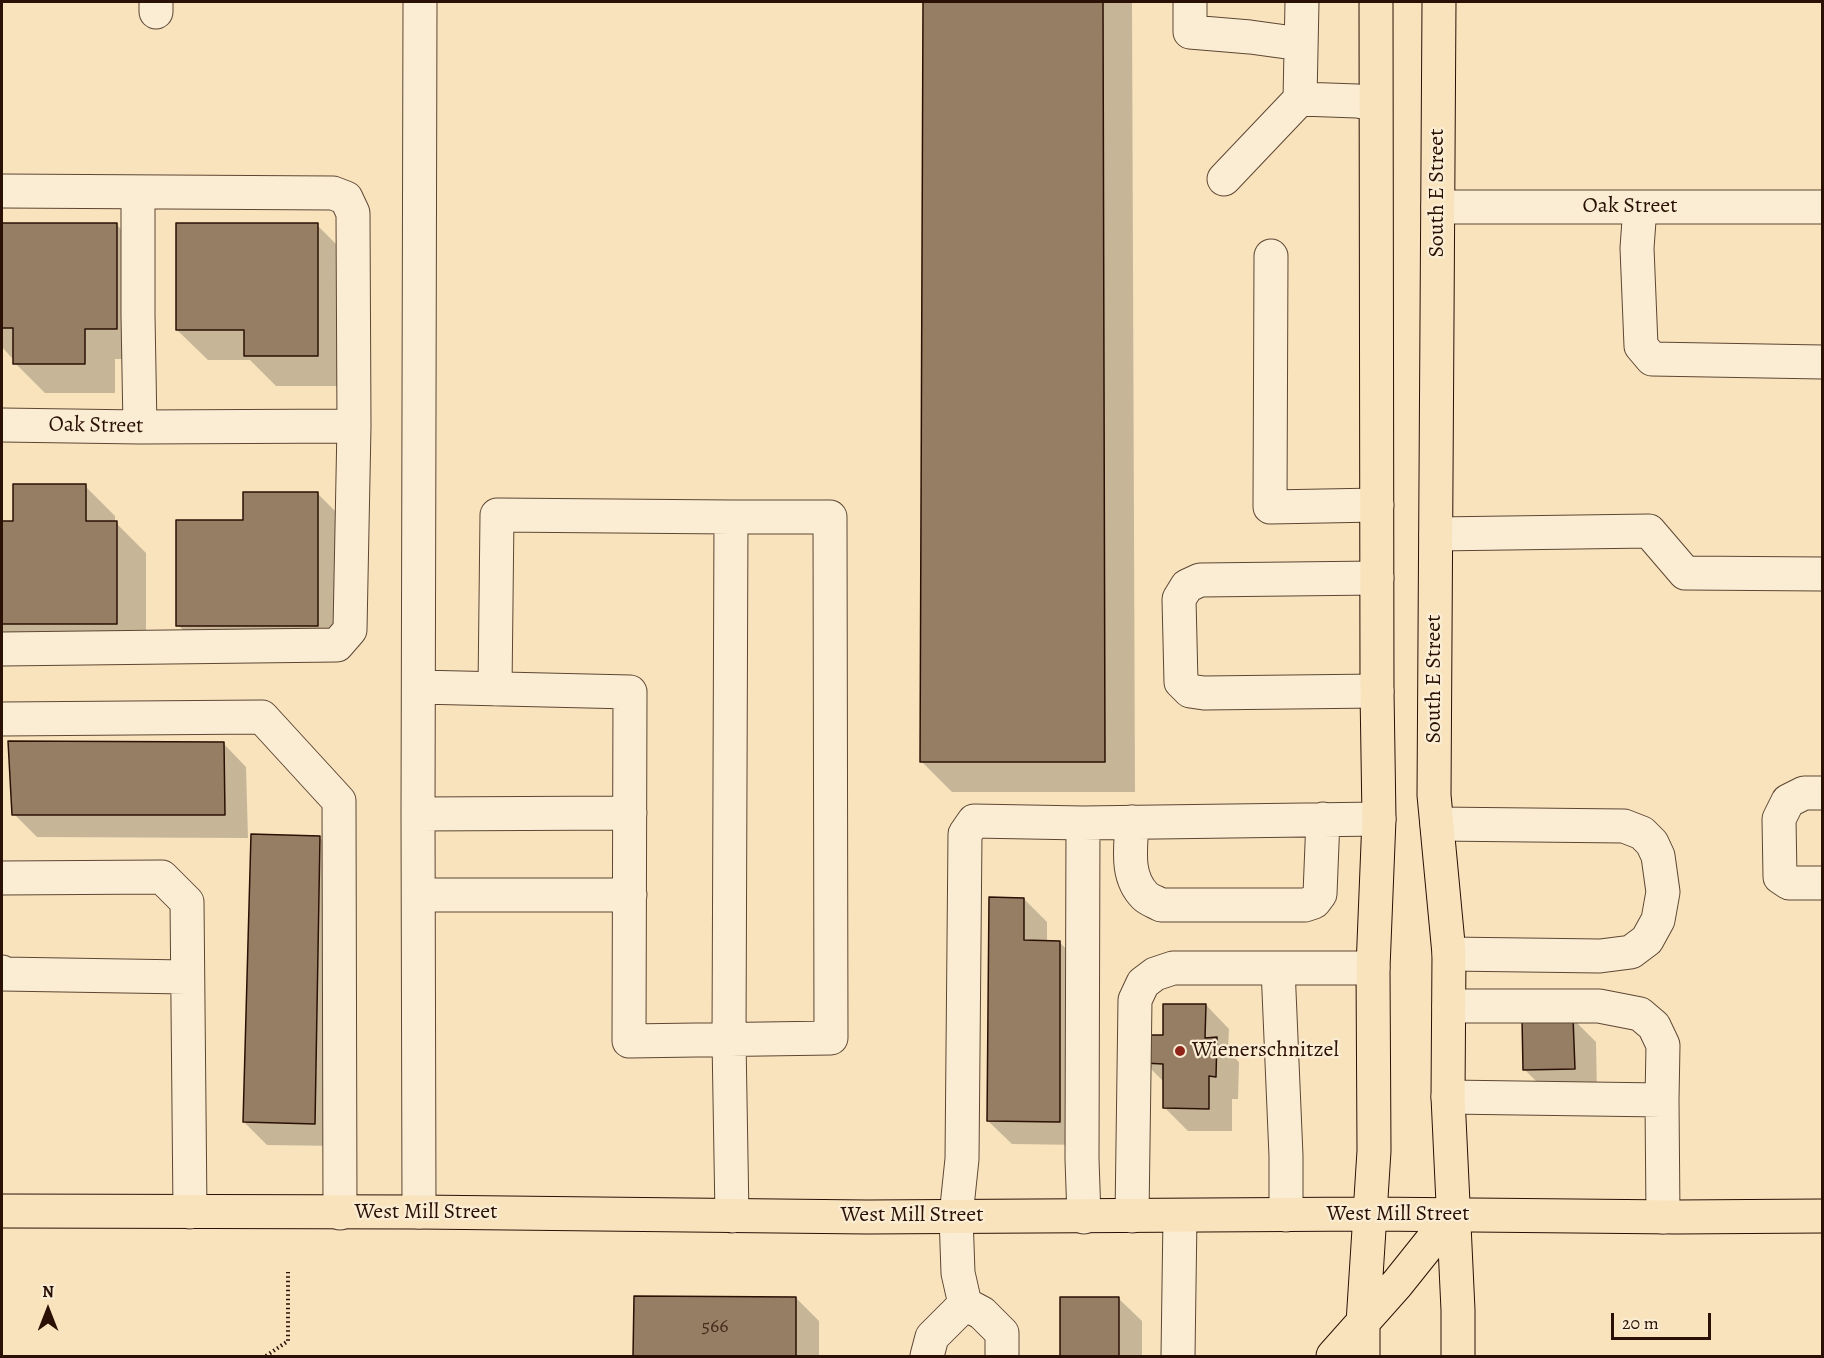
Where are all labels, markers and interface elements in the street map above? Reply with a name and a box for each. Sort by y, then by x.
street label: South E Street [1425,129,1451,257]
street label: Oak Street [1583,194,1677,220]
street label: Oak Street [48,412,144,440]
street label: South E Street [1422,615,1448,743]
place label: Wienerschnitzel [1192,1038,1339,1064]
marker: Wienerschnitzel [1173,1044,1187,1058]
street label: West Mill Street [355,1200,497,1226]
street label: West Mill Street [1327,1202,1469,1228]
street label: West Mill Street [841,1203,983,1229]
north arrow [18,1280,78,1340]
text: N [42,1281,54,1303]
scale bar [1614,1301,1714,1339]
text: 20 m [1622,1311,1659,1335]
house number: 566 [701,1315,729,1339]

